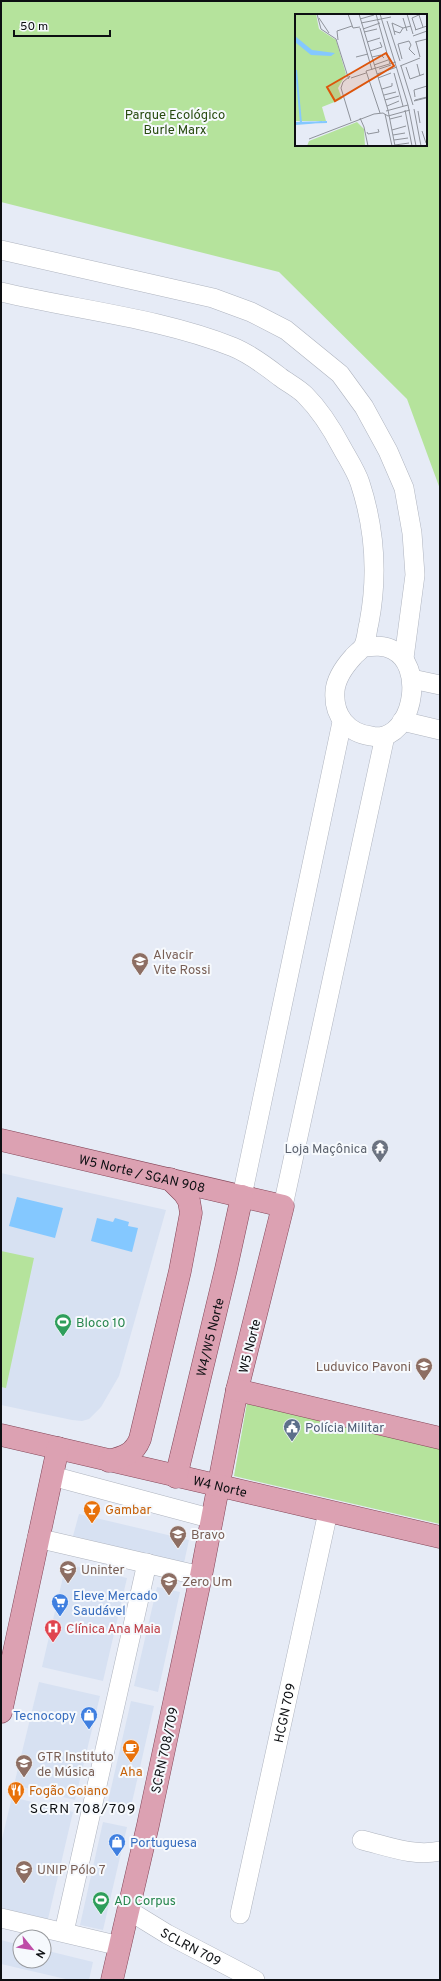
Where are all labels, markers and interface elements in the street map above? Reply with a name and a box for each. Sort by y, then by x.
scale bar [14,12,110,38]
inset map [295,14,427,146]
text: 50 m [20,19,48,35]
park label: Parque Ecológico Burle Marx [125,108,225,139]
place label: Alvacir Vite Rossi [153,948,211,979]
school or university icon: Alvacir Vite Rossi [130,951,150,976]
temple icon: Loja Maçônica [370,1138,390,1163]
place label: Loja Maçônica [284,1142,367,1158]
street label: W5 Norte / SGAN 908 [77,1152,207,1198]
street label: W4/W5 Norte [194,1297,229,1378]
sports icon: Bloco 10 [53,1312,73,1337]
place label: Bloco 10 [76,1316,126,1332]
street label: W5 Norte [236,1318,265,1375]
school or university icon: Luduvico Pavoni [414,1356,434,1381]
place label: Luduvico Pavoni [316,1360,411,1376]
public building icon: Polícia Militar [282,1417,302,1442]
place label: Polícia Militar [305,1421,384,1437]
street label: W4 Norte [191,1474,248,1502]
bar icon: Gambar [82,1499,102,1524]
place label: Gambar [105,1503,152,1519]
school or university icon: Bravo [168,1524,188,1549]
place label: Bravo [191,1528,225,1544]
school or university icon: Uninter [58,1559,78,1584]
place label: Uninter [81,1563,125,1579]
school or university icon: Zero Um [159,1571,179,1596]
place label: Zero Um [182,1575,232,1591]
place label: Eleve Mercado Saudável [73,1589,158,1620]
supermarket icon: Eleve Mercado Saudável [50,1592,70,1617]
hospital icon: Clínica Ana Maia [43,1618,63,1643]
place label: Clínica Ana Maia [66,1622,161,1638]
street label: HCGN 709 [272,1682,300,1745]
shop icon: Tecnocopy [79,1705,99,1730]
street label: SCRN 708/709 [149,1706,183,1795]
place label: Tecnocopy [13,1709,76,1725]
cafe icon: Aha [121,1738,141,1763]
place label: GTR Instituto de Música [37,1750,114,1781]
school or university icon: GTR Instituto de Música [14,1753,34,1778]
place label: Aha [119,1765,143,1781]
restaurant icon: Fogão Goiano [6,1780,26,1805]
place label: Fogão Goiano [29,1784,108,1800]
district label: SCRN 708/709 [30,1801,136,1818]
shop icon: Portuguesa [107,1832,127,1857]
place label: Portuguesa [130,1836,197,1852]
school or university icon: UNIP Pólo 7 [14,1859,34,1884]
place label: UNIP Pólo 7 [37,1863,106,1879]
sports icon: AD Corpus [91,1890,111,1915]
place label: AD Corpus [114,1894,176,1910]
street label: SCLRN 709 [157,1926,223,1971]
north arrow [12,1929,52,1969]
text: N [32,1947,48,1960]

